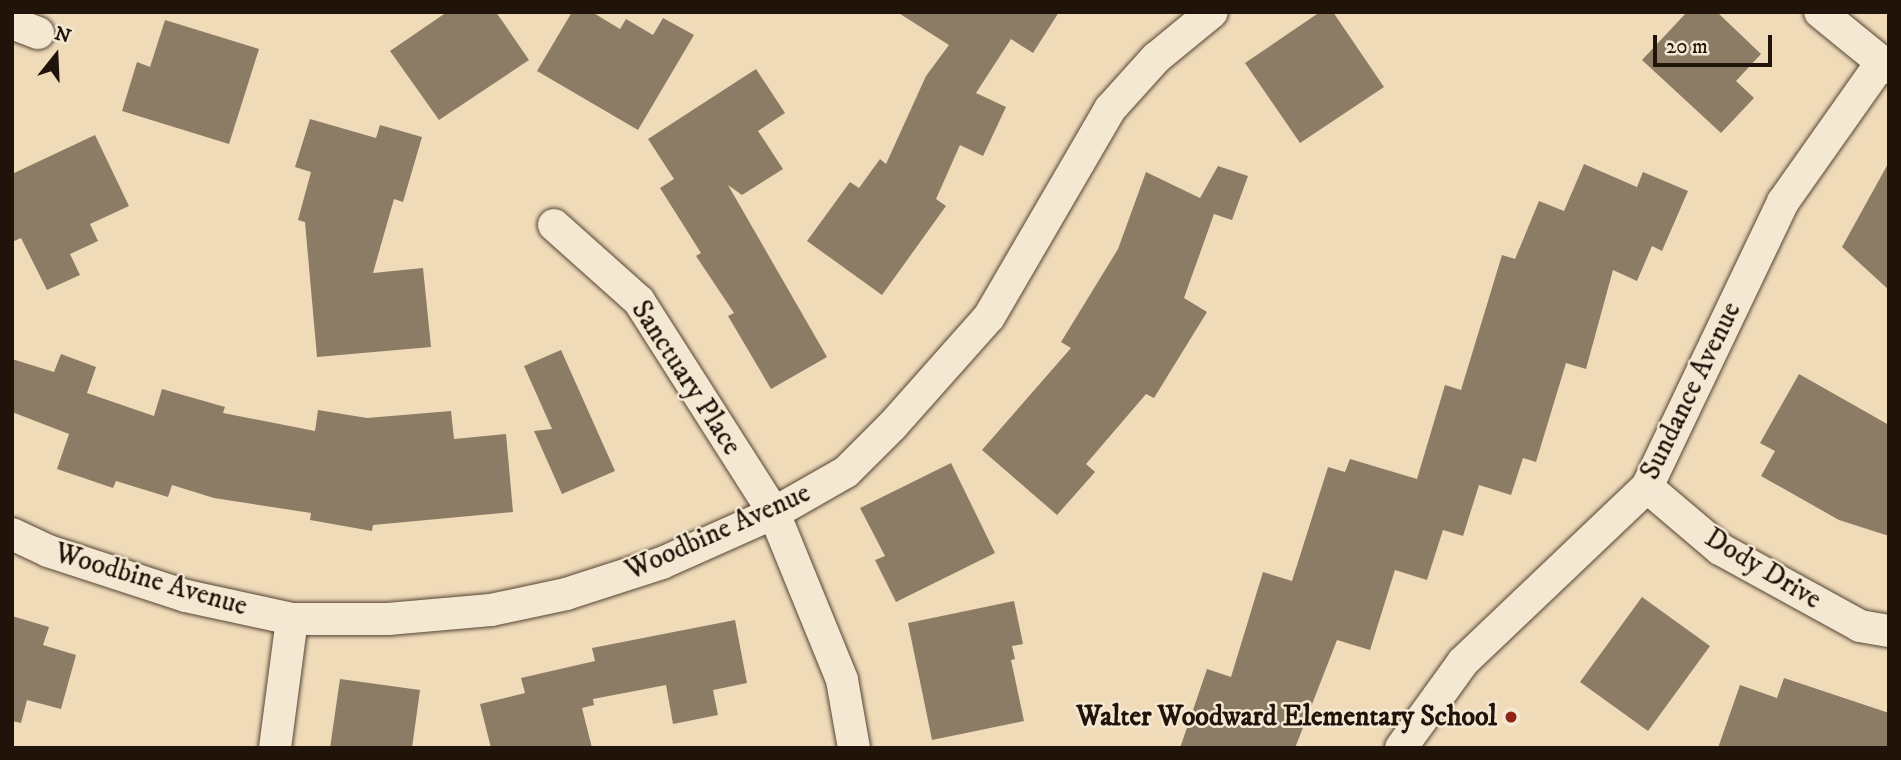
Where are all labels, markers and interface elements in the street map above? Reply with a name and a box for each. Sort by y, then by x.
north arrow [21,21,91,91]
scale bar [1656,21,1775,65]
text: N [52,22,74,49]
text: 20 m [1666,34,1708,60]
street label: Sanctuary Place [624,294,748,462]
street label: Sundance Avenue [1633,297,1749,485]
street label: Woodbine Avenue [620,476,816,588]
street label: Dody Drive [1699,521,1827,617]
street label: Woodbine Avenue [51,536,251,624]
place label: Walter Woodward Elementary School [1076,700,1497,734]
marker: Walter Woodward Elementary School [1503,709,1519,725]

